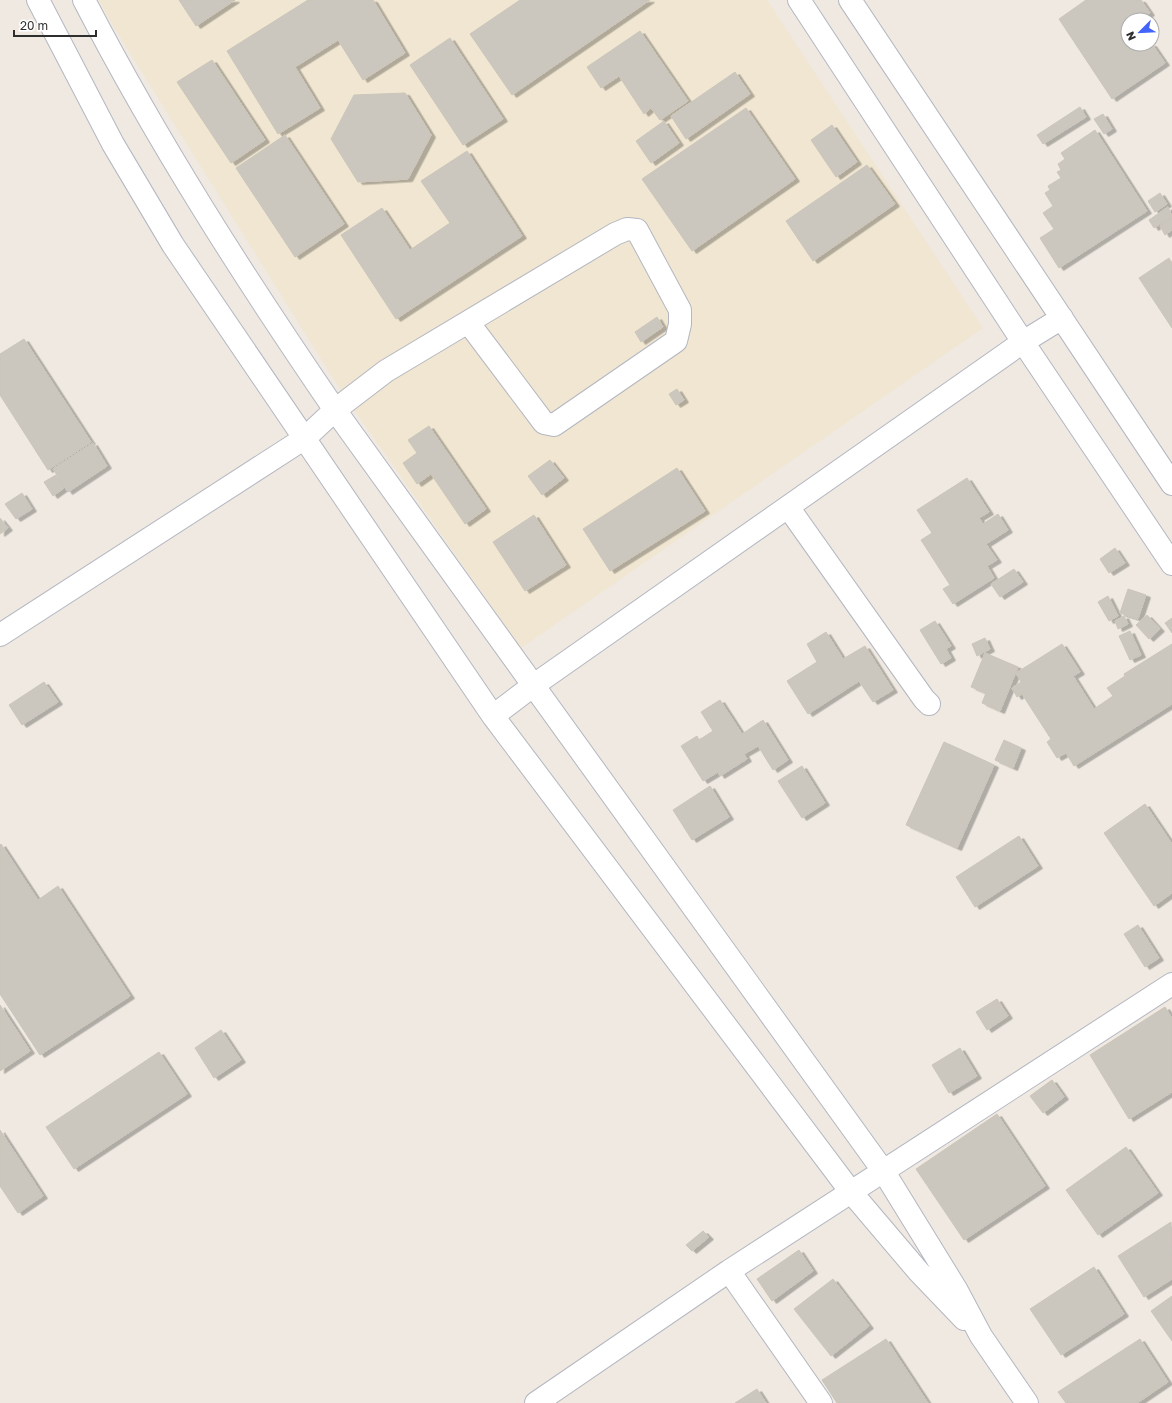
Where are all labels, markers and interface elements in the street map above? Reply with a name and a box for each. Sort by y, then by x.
scale bar [14,12,96,38]
north arrow [1120,12,1160,52]
text: 20 m [20,18,48,33]
text: N [1123,30,1138,43]

